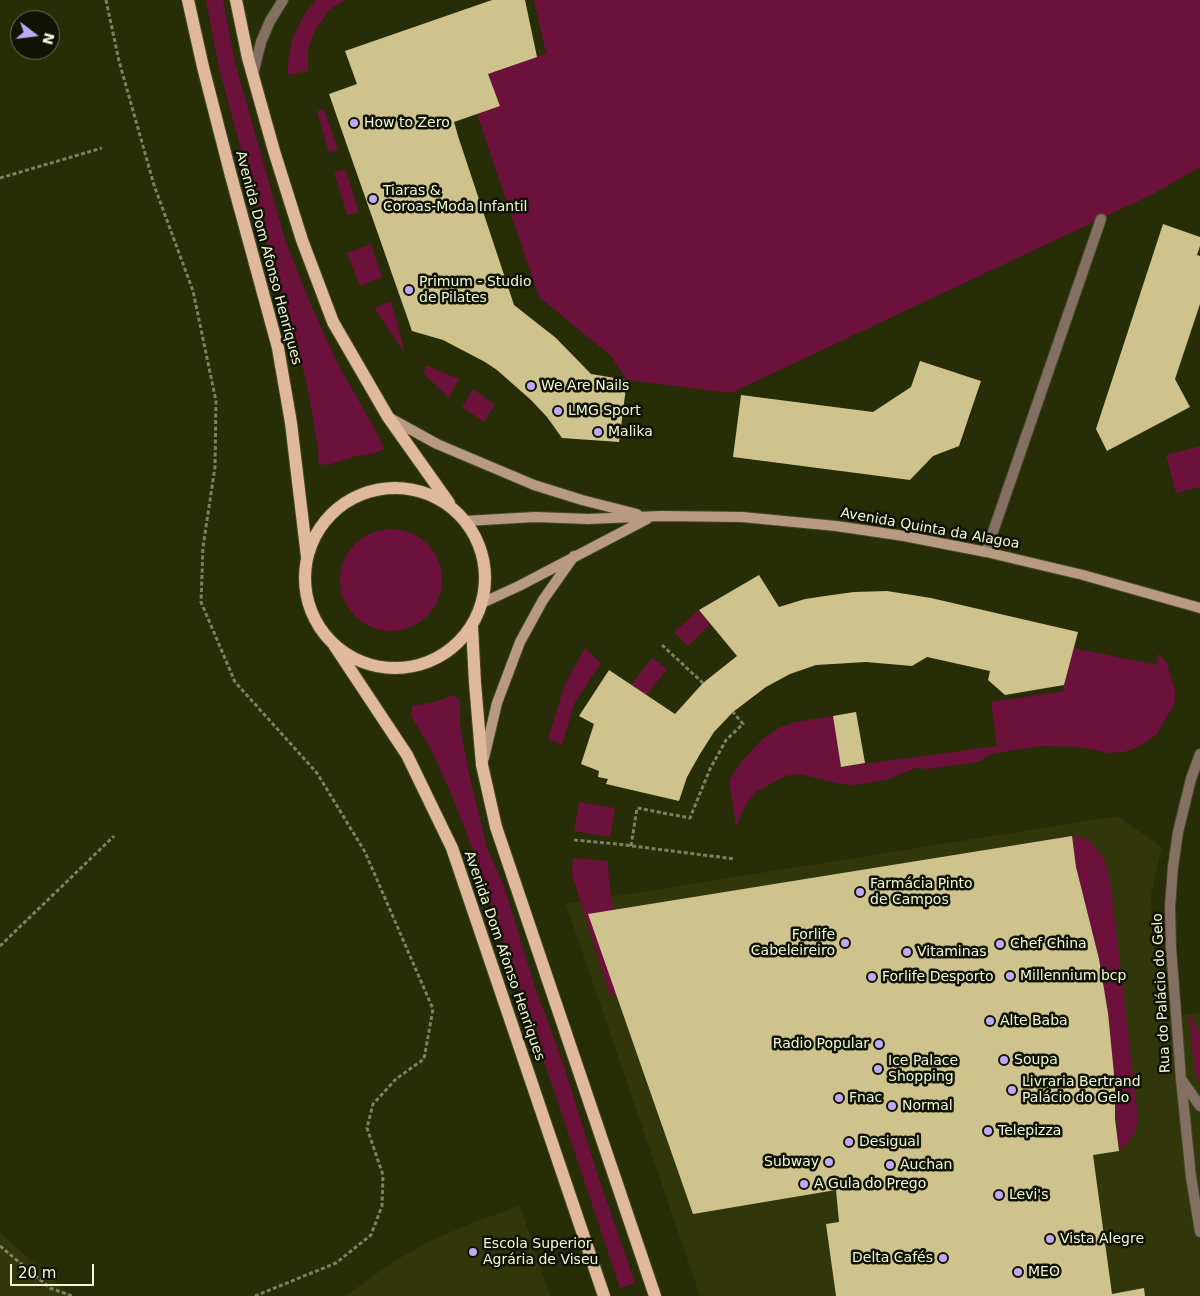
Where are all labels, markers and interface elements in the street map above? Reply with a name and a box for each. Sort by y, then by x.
north arrow [10,10,60,60]
text: N [39,31,58,46]
place label: How to Zero [364,115,450,131]
marker: How to Zero [348,117,360,129]
street label: Avenida Dom Afonso Henriques [231,149,305,367]
place label: Tiaras & Coroas-Moda Infantil [383,183,527,216]
marker: Tiaras & Coroas-Moda Infantil [367,193,379,205]
place label: Primum - Studio de Pilates [419,274,532,306]
marker: Primum - Studio de Pilates [403,284,415,296]
place label: We Are Nails [541,378,629,394]
marker: We Are Nails [525,380,537,392]
place label: LMG Sport [568,403,641,419]
marker: LMG Sport [552,405,564,417]
place label: Malika [608,424,653,440]
marker: Malika [592,426,604,438]
street label: Avenida Quinta da Alagoa [839,505,1021,553]
street label: Avenida Dom Afonso Henriques [460,849,548,1063]
place label: Farmácia Pinto de Campos [870,876,973,909]
marker: Farmácia Pinto de Campos [854,886,866,898]
street label: Rua do Palácio do Gelo [1149,913,1175,1073]
place label: Forlife Cabeleireiro [751,927,835,960]
place label: Chef China [1010,936,1087,952]
marker: Forlife Cabeleireiro [839,937,851,949]
marker: Chef China [994,938,1006,950]
place label: Vitaminas [917,944,987,960]
marker: Vitaminas [901,946,913,958]
place label: Millennium bcp [1020,968,1126,984]
place label: Forlife Desporto [882,969,994,985]
marker: Millennium bcp [1004,970,1016,982]
marker: Forlife Desporto [866,971,878,983]
place label: Alte Baba [1000,1013,1068,1029]
marker: Alte Baba [984,1015,996,1027]
place label: Radio Popular [773,1036,869,1052]
marker: Radio Popular [873,1038,885,1050]
place label: Soupa [1014,1052,1058,1068]
place label: Ice Palace Shopping [888,1053,958,1086]
marker: Soupa [998,1054,1010,1066]
marker: Ice Palace Shopping [872,1063,884,1075]
place label: Livraria Bertrand Palácio do Gelo [1022,1074,1141,1106]
marker: Livraria Bertrand Palácio do Gelo [1006,1084,1018,1096]
place label: Fnac [849,1090,882,1106]
marker: Fnac [833,1092,845,1104]
place label: Normal [902,1098,953,1114]
marker: Normal [886,1100,898,1112]
place label: Telepizza [998,1123,1061,1139]
marker: Telepizza [982,1125,994,1137]
place label: Desigual [859,1134,920,1150]
marker: Desigual [843,1136,855,1148]
place label: Subway [764,1154,819,1170]
marker: Subway [823,1156,835,1168]
place label: Auchan [900,1157,952,1173]
marker: Auchan [884,1159,896,1171]
place label: A Gula do Prego [814,1176,926,1192]
marker: A Gula do Prego [798,1178,810,1190]
place label: Levi's [1009,1187,1048,1203]
marker: Levi's [993,1189,1005,1201]
place label: Vista Alegre [1060,1231,1144,1247]
marker: Vista Alegre [1044,1233,1056,1245]
place label: Escola Superior Agrária de Viseu [483,1236,598,1268]
marker: Escola Superior Agrária de Viseu [467,1246,479,1258]
place label: Delta Cafés [852,1250,933,1266]
marker: Delta Cafés [937,1252,949,1264]
scale bar [12,1254,96,1286]
text: 20 m [18,1264,56,1282]
place label: MEO [1028,1264,1060,1280]
marker: MEO [1012,1266,1024,1278]

